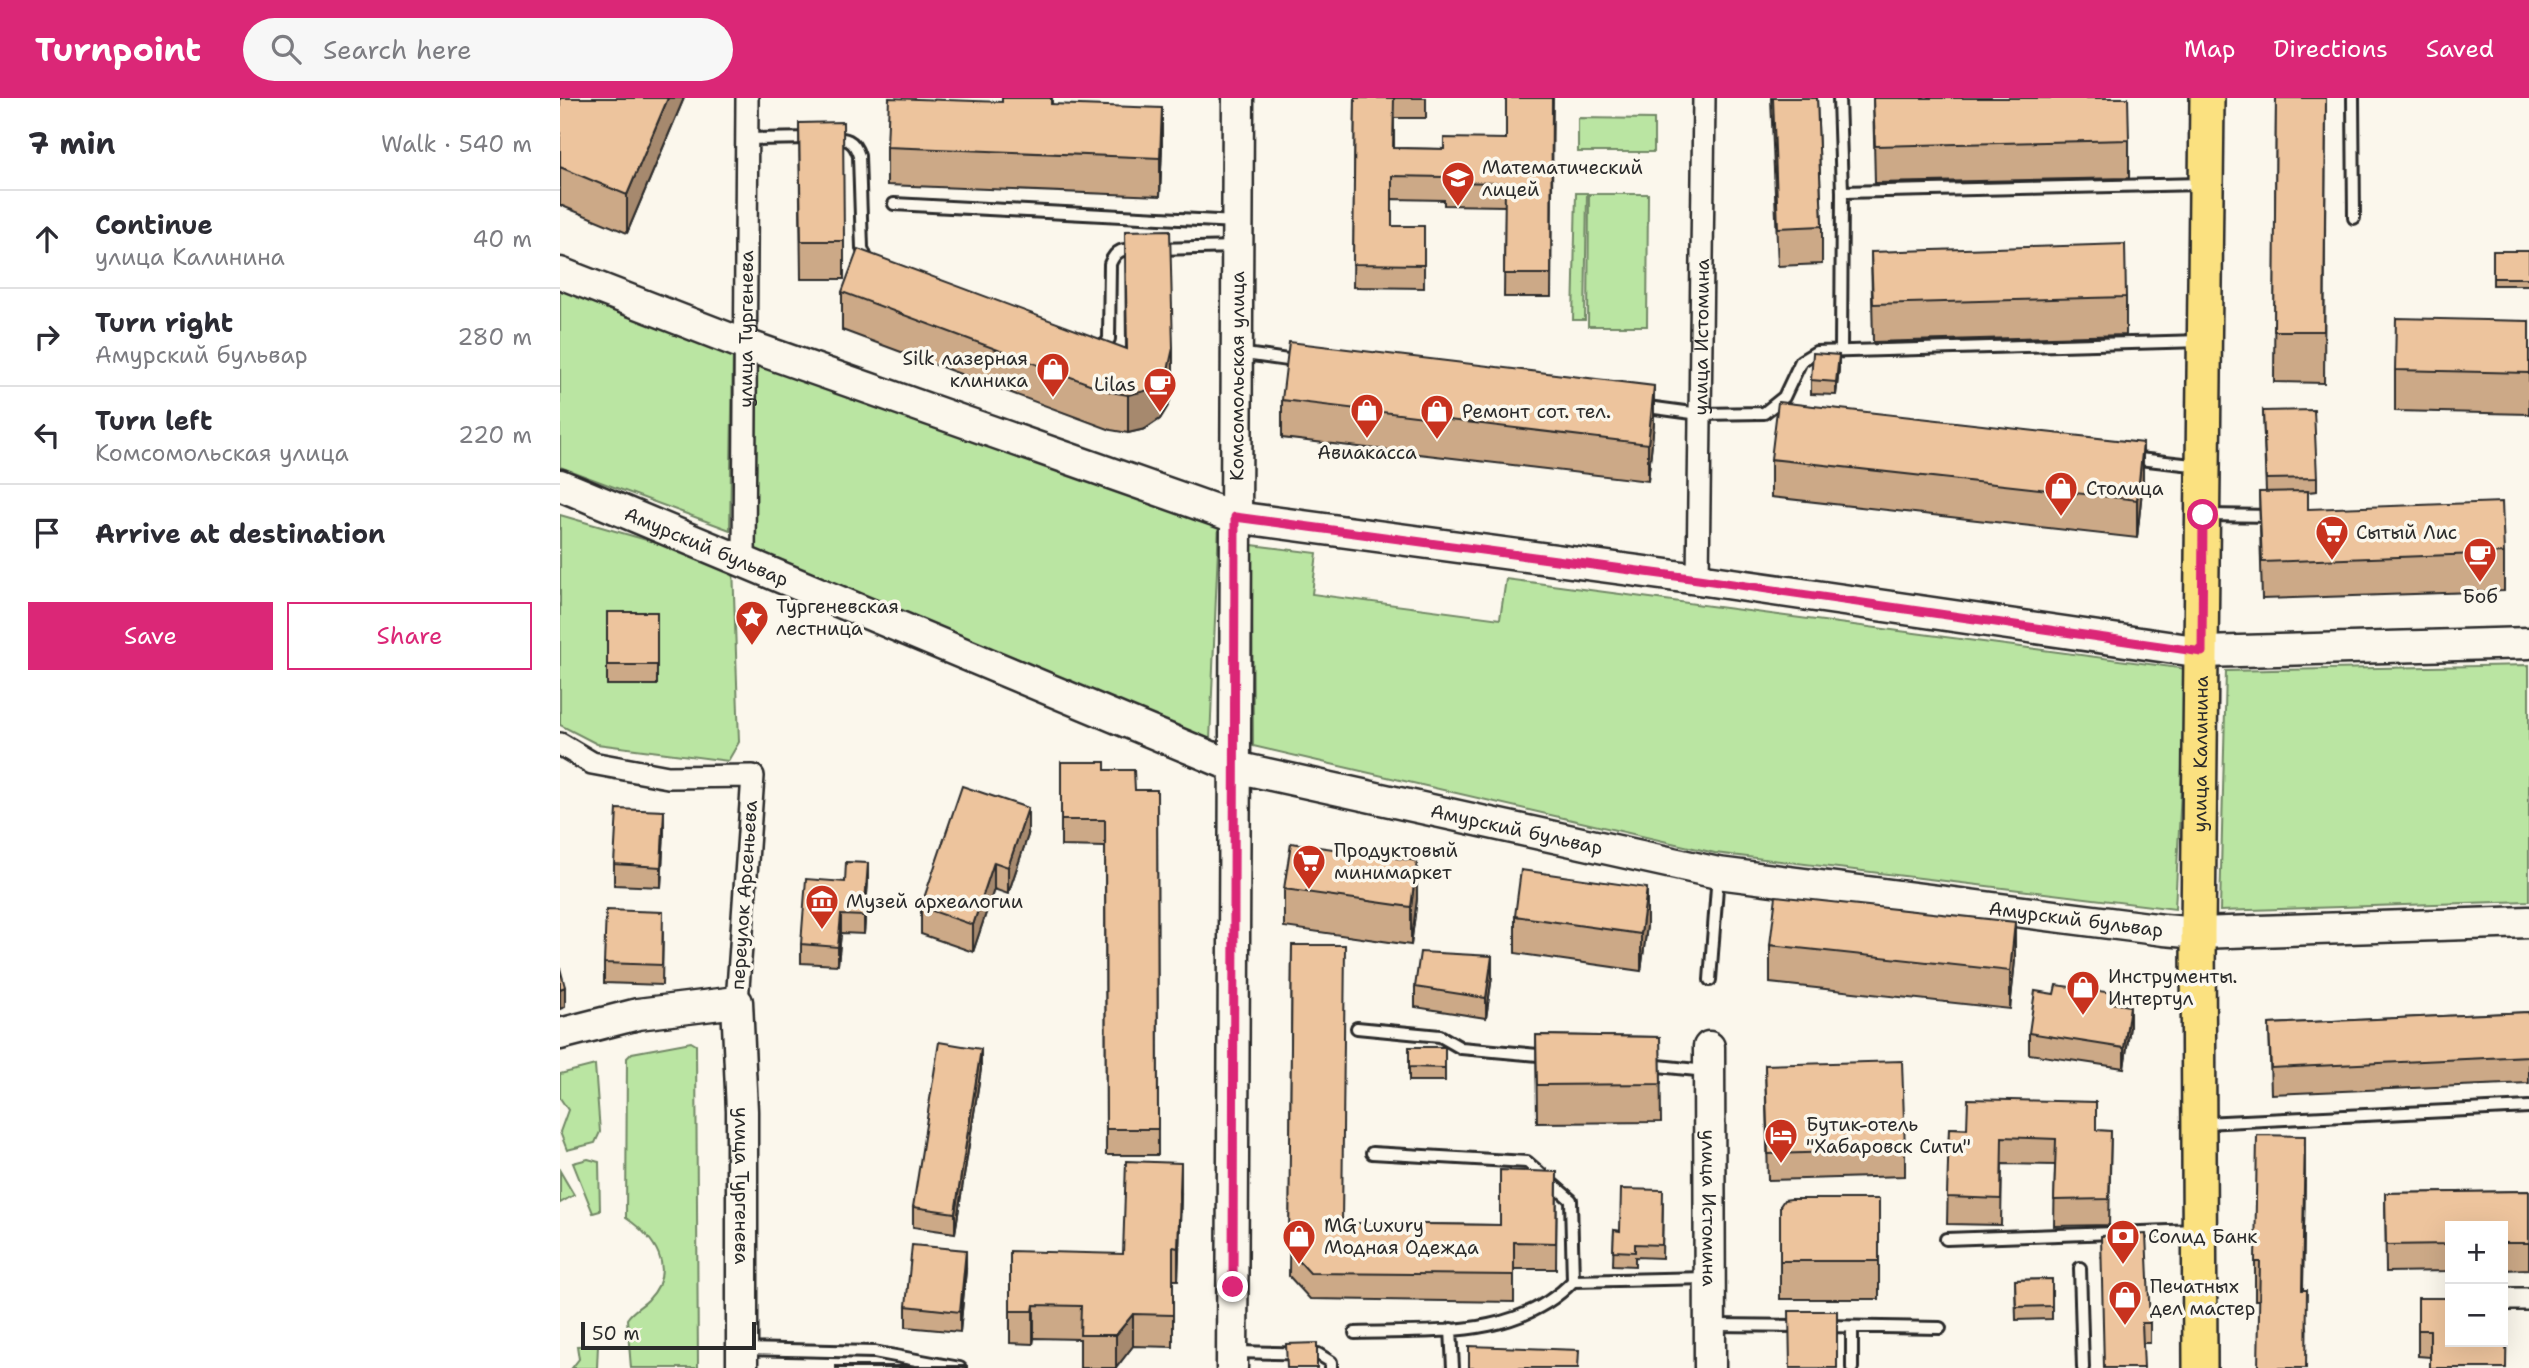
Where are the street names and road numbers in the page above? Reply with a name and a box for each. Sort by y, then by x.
street label: улица Тургенева [732,250,759,408]
street label: улица Истомина [1688,258,1714,416]
street label: Комсомольская улица [1224,271,1250,481]
street label: Амурский бульвар [621,501,793,592]
street label: улица Калинина [2187,675,2213,833]
street label: Амурский бульвар [1428,798,1605,860]
street label: переулок Арсеньева [725,799,763,991]
street label: Амурский бульвар [1987,895,2165,942]
street label: улица Тургенева [730,1107,755,1264]
street label: улица Истомина [1697,1129,1722,1287]

